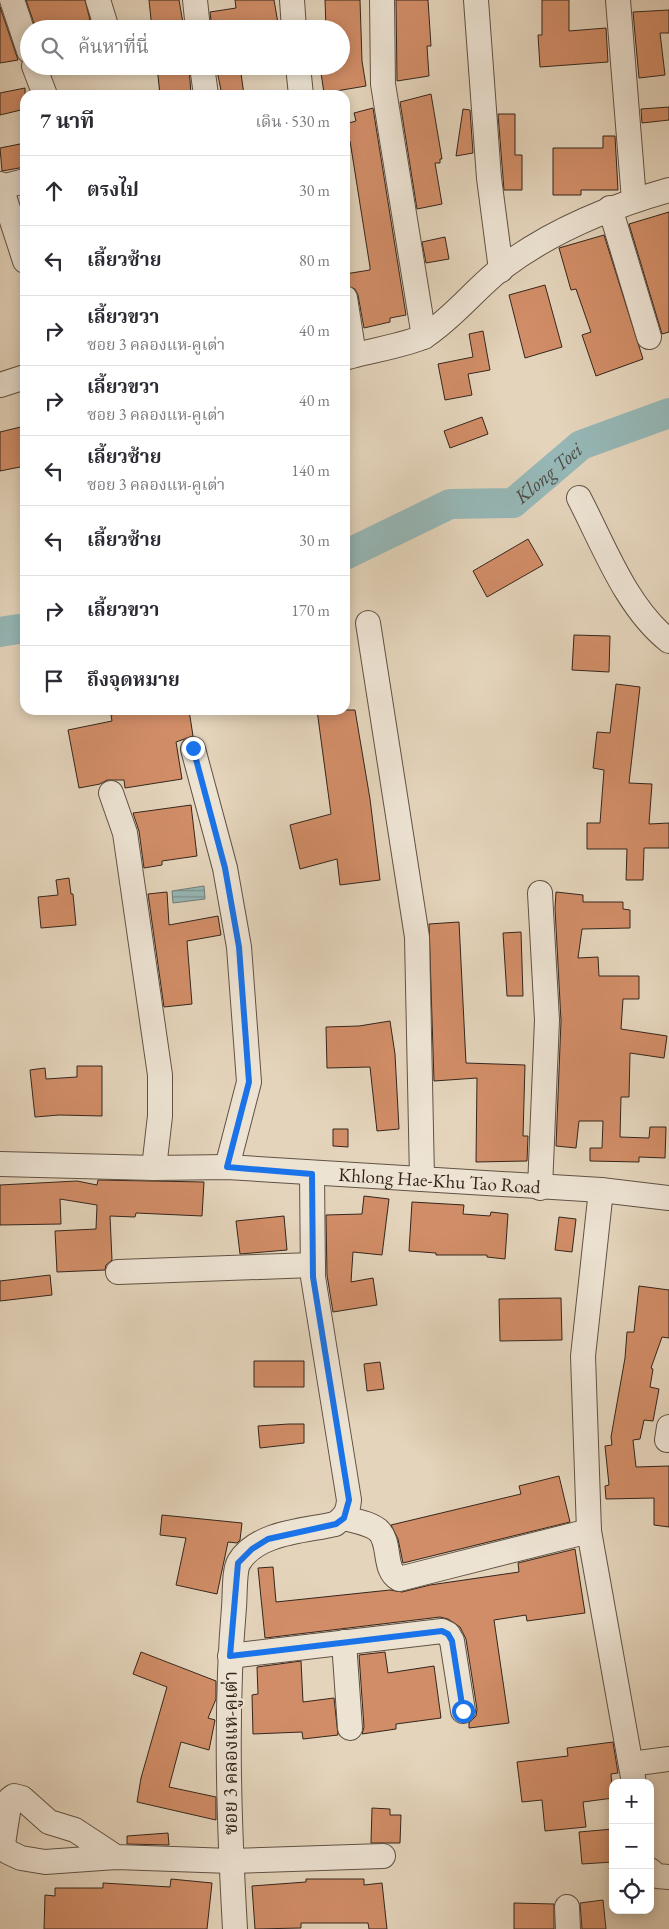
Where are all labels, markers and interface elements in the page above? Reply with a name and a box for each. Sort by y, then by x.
search box [20,20,350,75]
icon: search [38,34,66,62]
text: ค้นหาที่นี่ [78,34,149,59]
text: 7 นาที [40,107,94,134]
text: เดิน · 530 m [255,111,330,132]
icon: ahead [40,177,68,205]
text: ตรงไป [87,177,139,202]
text: 30 m [299,180,330,201]
icon: left [40,247,68,275]
text: เลี้ยวซ้าย [87,247,161,272]
text: 80 m [299,250,330,271]
text: เลี้ยวขวา [87,304,159,329]
icon: right [40,317,68,345]
text: 40 m [299,320,330,341]
text: ซอย 3 คลองแห-คูเต่า [87,334,225,355]
text: เลี้ยวขวา [87,374,159,399]
icon: right [40,387,68,415]
text: 40 m [299,390,330,411]
text: ซอย 3 คลองแห-คูเต่า [87,404,225,425]
water label: Klong Toei [508,436,589,510]
text: เลี้ยวซ้าย [87,444,161,469]
icon: left [40,457,68,485]
text: 140 m [291,460,330,481]
text: ซอย 3 คลองแห-คูเต่า [87,474,225,495]
icon: left [40,527,68,555]
text: เลี้ยวซ้าย [87,527,161,552]
text: 30 m [299,530,330,551]
icon: right [40,597,68,625]
text: เลี้ยวขวา [87,597,159,622]
text: 170 m [291,600,330,621]
icon: arrive [40,667,68,695]
text: ถึงจุดหมาย [87,667,180,692]
route end [182,737,205,760]
street label: Khlong Hae-Khu Tao Road [338,1161,542,1199]
street label: ซอย 3 คลองแห-คูเต่า [218,1671,243,1835]
route start [452,1700,475,1723]
map controls [609,1779,654,1914]
button: + [609,1779,654,1824]
button: − [609,1824,654,1869]
button: locate [609,1869,654,1914]

